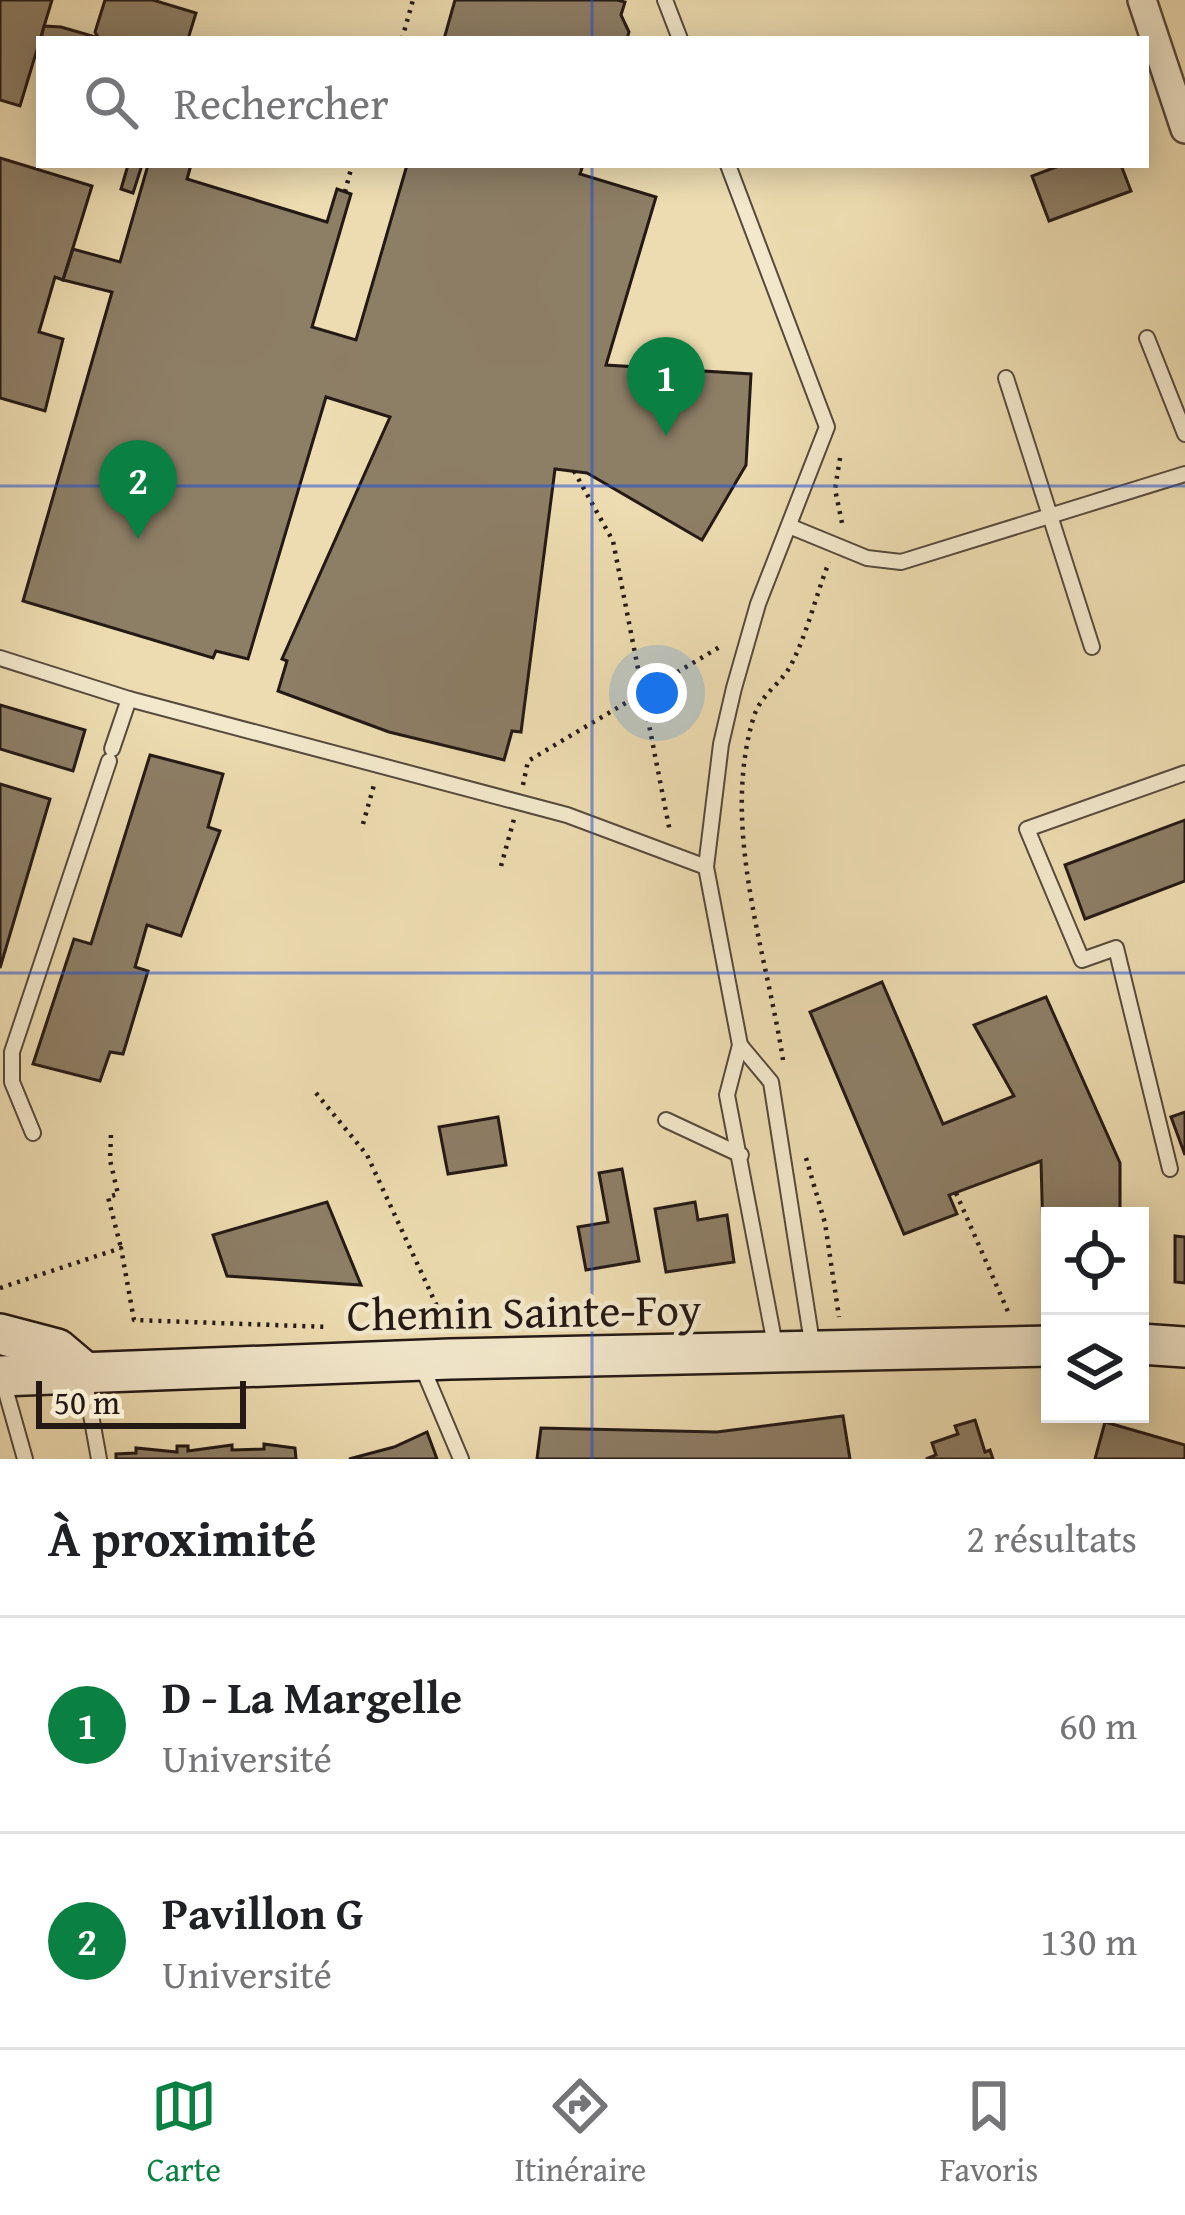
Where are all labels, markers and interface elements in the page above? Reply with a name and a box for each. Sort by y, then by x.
search box [36,36,1149,168]
icon: search [78,69,144,135]
text: Rechercher [174,70,389,135]
pin: 1 [627,337,705,436]
pin: 2 [99,440,177,539]
your location [627,663,687,723]
map controls [1041,1207,1149,1423]
button: locate [1041,1207,1149,1315]
street label: Chemin Sainte-Foy [346,1275,702,1347]
button: layers [1041,1315,1149,1423]
scale bar [36,1375,246,1428]
text: 50 m [54,1378,120,1426]
text: À proximité [48,1500,316,1575]
text: 2 résultats [966,1509,1137,1566]
text: D - La Margelle [162,1664,462,1729]
text: 1 [77,1696,97,1753]
text: 60 m [1059,1696,1137,1753]
text: Université [162,1729,332,1786]
text: Pavillon G [162,1880,363,1945]
text: 2 [77,1912,97,1969]
text: 130 m [1040,1912,1137,1969]
text: Université [162,1945,332,2002]
tab: Carte [147,2073,221,2193]
tab: Itinéraire [514,2073,646,2193]
tab: Favoris [940,2073,1038,2193]

